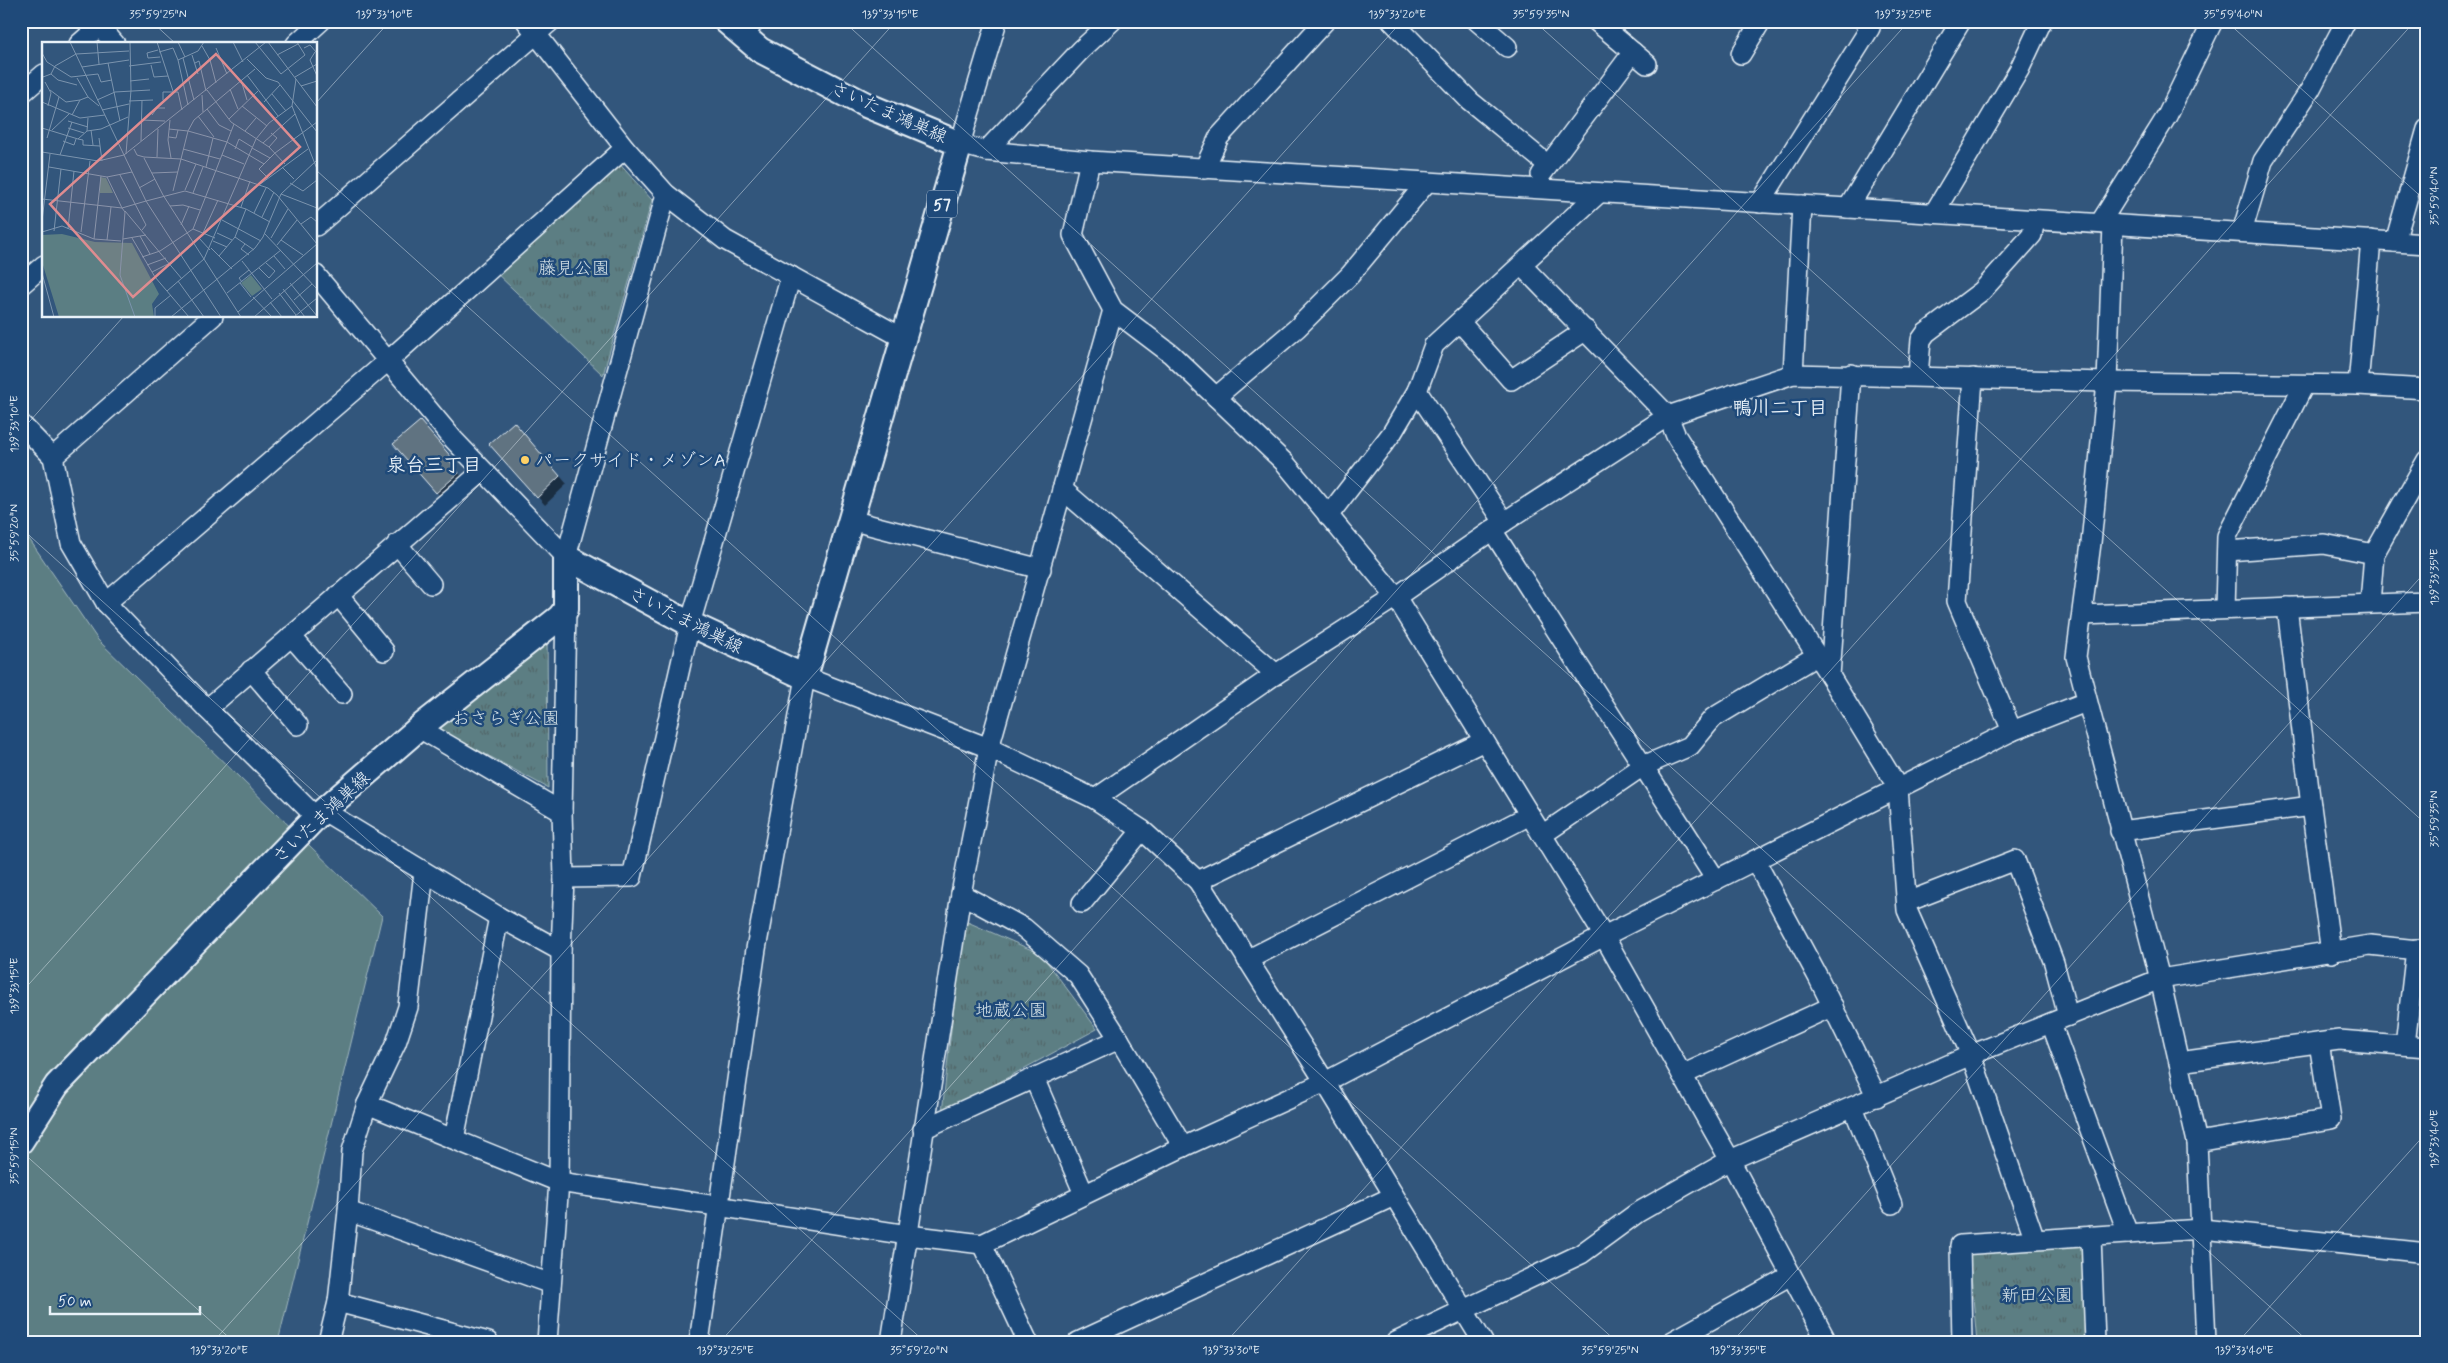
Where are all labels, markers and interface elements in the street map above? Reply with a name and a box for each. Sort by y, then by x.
text: 35°59'25"N [129,7,187,23]
text: 139°33'10"E [355,7,413,23]
text: 139°33'15"E [862,7,919,23]
text: 139°33'20"E [1368,7,1426,23]
text: 35°59'35"N [1513,7,1569,23]
text: 139°33'25"E [1874,7,1932,23]
text: 35°59'40"N [2204,7,2262,23]
inset map [42,42,318,318]
street label: さいたま鴻巣線 [826,76,951,149]
text: 35°59'40"N [2427,167,2443,225]
road number: 57 [927,190,957,218]
park label: 藤見公園 [538,257,610,281]
text: 139°33'10"E [7,395,23,453]
district label: 鴨川二丁目 [1732,396,1828,421]
place label: パークサイド・メゾンA [535,449,726,473]
district label: 泉台三丁目 [386,453,482,478]
marker: パークサイド・メゾンA [519,454,531,466]
text: 35°59'20"N [7,504,23,562]
text: 139°33'35"E [2427,548,2443,606]
street label: さいたま鴻巣線 [624,582,747,660]
park label: おさらぎ公園 [452,707,560,731]
street label: さいたま鴻巣線 [268,766,376,869]
text: 35°59'35"N [2427,791,2443,847]
text: 139°33'15"E [7,958,23,1015]
park label: 地蔵公園 [975,999,1047,1023]
text: 139°33'40"E [2427,1109,2443,1169]
text: 35°59'15"N [7,1128,23,1184]
scale bar [50,1283,200,1315]
park label: 新田公園 [2001,1284,2073,1308]
text: 50 m [58,1292,92,1312]
text: 139°33'20"E [190,1343,248,1359]
text: 139°33'25"E [696,1343,754,1359]
text: 35°59'20"N [890,1343,948,1359]
text: 139°33'30"E [1202,1343,1260,1359]
text: 35°59'25"N [1581,1343,1639,1359]
text: 139°33'35"E [1709,1343,1767,1359]
text: 139°33'40"E [2214,1343,2274,1359]

